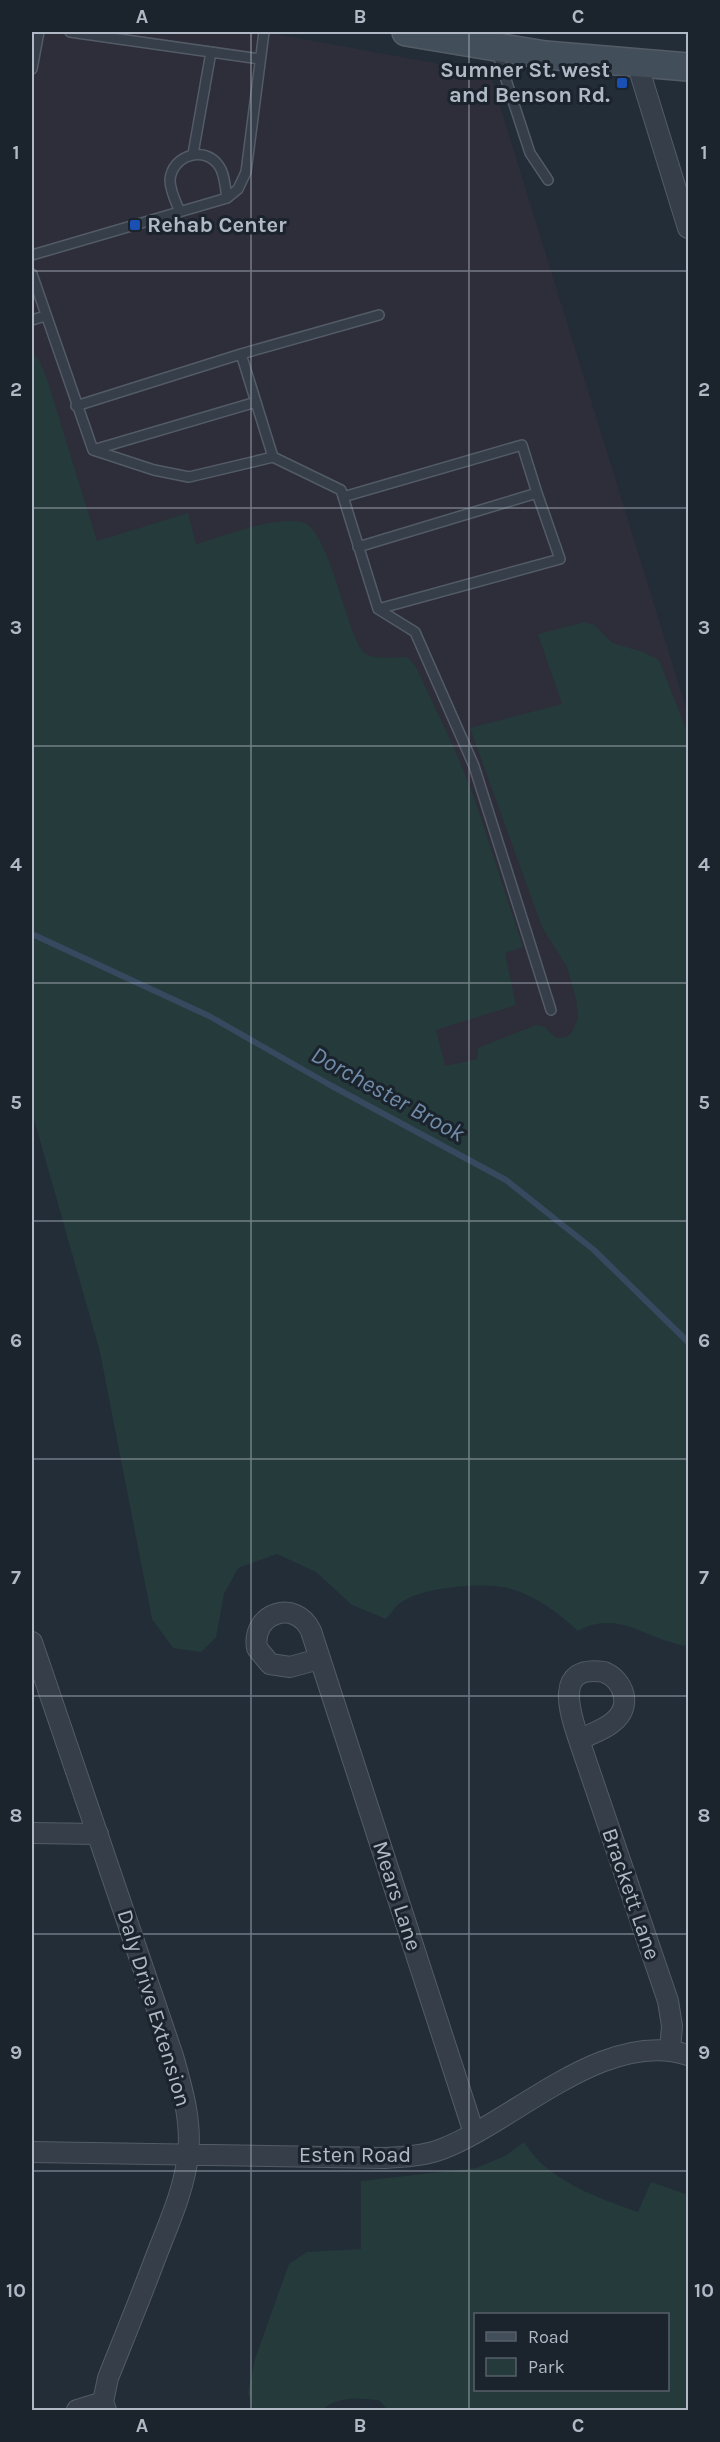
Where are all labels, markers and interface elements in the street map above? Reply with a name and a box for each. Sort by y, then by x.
text: A [136,5,149,28]
text: B [354,5,366,28]
text: C [572,5,584,28]
place label: Sumner St. west and Benson Rd. [440,57,610,108]
marker: Sumner St. west and Benson Rd. [615,76,629,90]
text: 1 [12,141,20,164]
text: 1 [700,141,708,164]
place label: Rehab Center [147,212,287,238]
marker: Rehab Center [128,218,142,232]
text: 2 [10,378,22,401]
text: 2 [698,378,710,401]
text: 3 [10,616,22,639]
text: 3 [698,616,710,639]
text: 4 [10,853,22,876]
text: 4 [698,853,710,876]
water label: Dorchester Brook [306,1040,470,1148]
text: 5 [10,1091,22,1114]
text: 5 [698,1091,710,1114]
text: 6 [10,1329,22,1352]
text: 6 [698,1329,710,1352]
text: 7 [11,1566,21,1589]
text: 7 [699,1566,709,1589]
text: 8 [10,1804,22,1827]
text: 8 [698,1804,710,1827]
street label: Brackett Lane [596,1825,666,1963]
street label: Mears Lane [367,1838,427,1954]
street label: Daly Drive Extension [112,1906,196,2110]
text: 9 [10,2041,22,2064]
text: 9 [698,2041,710,2064]
street label: Esten Road [299,2142,411,2168]
text: 10 [6,2279,26,2302]
text: 10 [694,2279,714,2302]
legend [474,2313,669,2391]
text: Road [528,2326,569,2348]
text: Park [528,2356,565,2378]
text: A [136,2414,149,2437]
text: B [354,2414,366,2437]
text: C [572,2414,584,2437]

